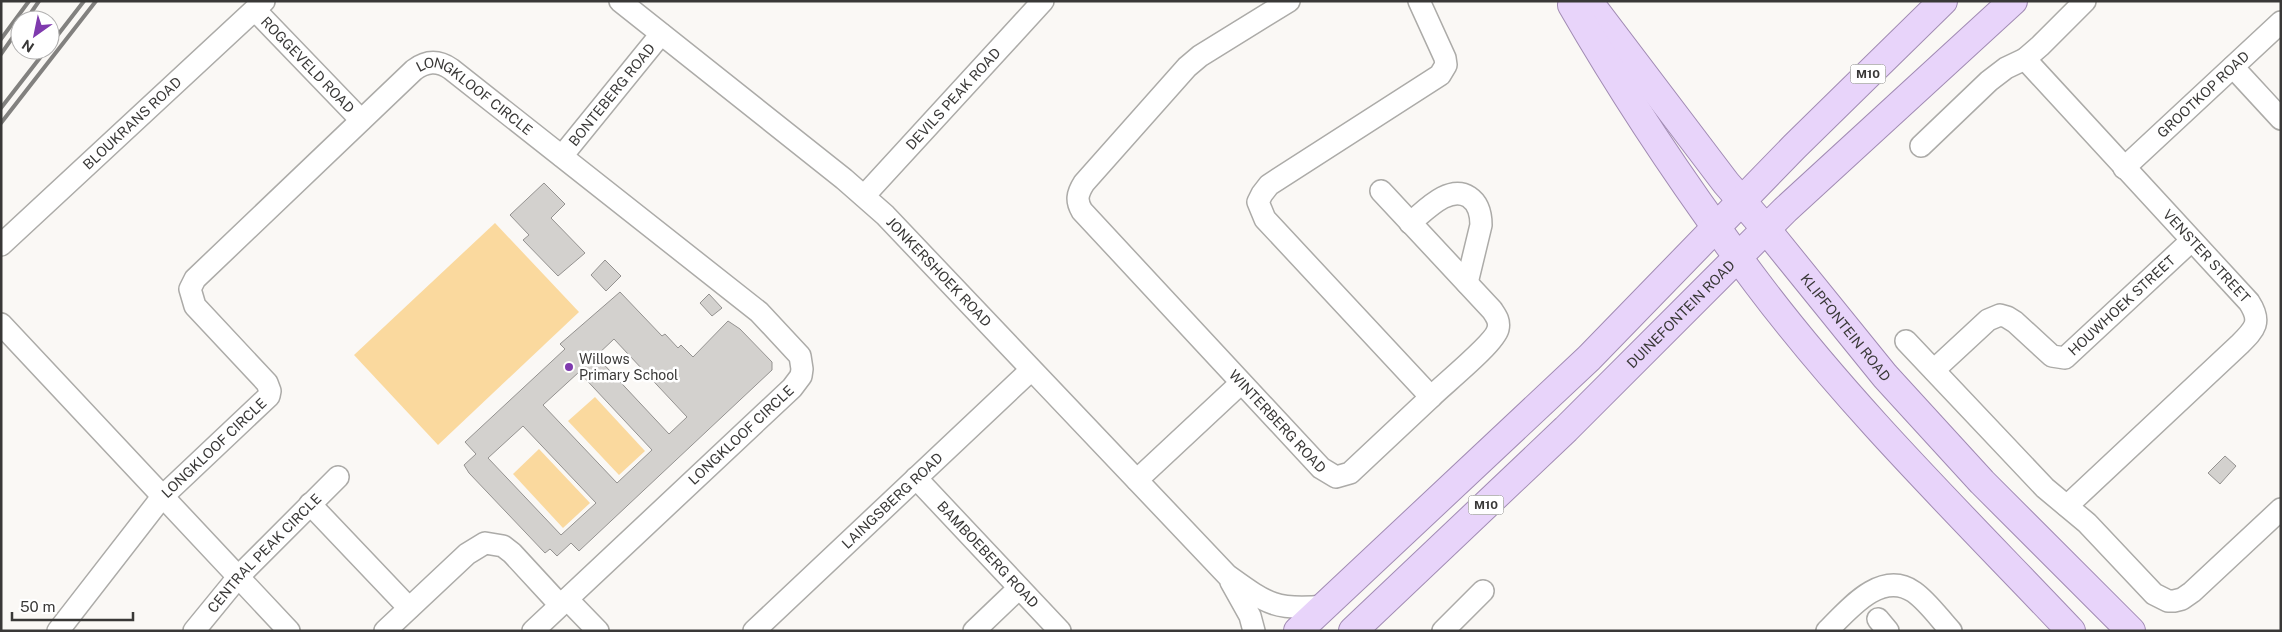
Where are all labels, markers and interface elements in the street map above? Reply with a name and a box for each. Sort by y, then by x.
north arrow [10,10,60,60]
street label: ROGGEVELD ROAD [258,13,358,116]
text: N [19,36,37,56]
street label: BONTEBERG ROAD [565,40,658,149]
street label: DEVILS PEAK ROAD [903,45,1004,153]
street label: GROOTKOP ROAD [2154,48,2252,141]
street label: LONGKLOOF CIRCLE [413,54,536,138]
road number: M10 [1850,64,1886,84]
street label: BLOUKRANS ROAD [80,74,185,173]
street label: VENSTER STREET [2160,206,2253,306]
street label: JONKERSHOEK ROAD [883,214,995,330]
street label: HOUWHOEK STREET [2065,252,2178,359]
street label: DUINEFONTEIN ROAD [1624,257,1738,371]
street label: KLIPFONTEIN ROAD [1797,270,1894,384]
place label: Willows Primary School [579,351,678,383]
marker: Willows Primary School [563,361,575,373]
street label: WINTERBERG ROAD [1226,367,1329,476]
street label: LONGKLOOF CIRCLE [685,382,797,488]
street label: LONGKLOOF CIRCLE [158,395,270,501]
street label: LAINGSBERG ROAD [839,449,946,552]
street label: CENTRAL PEAK CIRCLE [204,490,325,616]
road number: M10 [1468,496,1504,514]
street label: BAMBOEBERG ROAD [934,498,1042,611]
scale bar [12,590,134,622]
text: 50 m [20,598,55,615]

